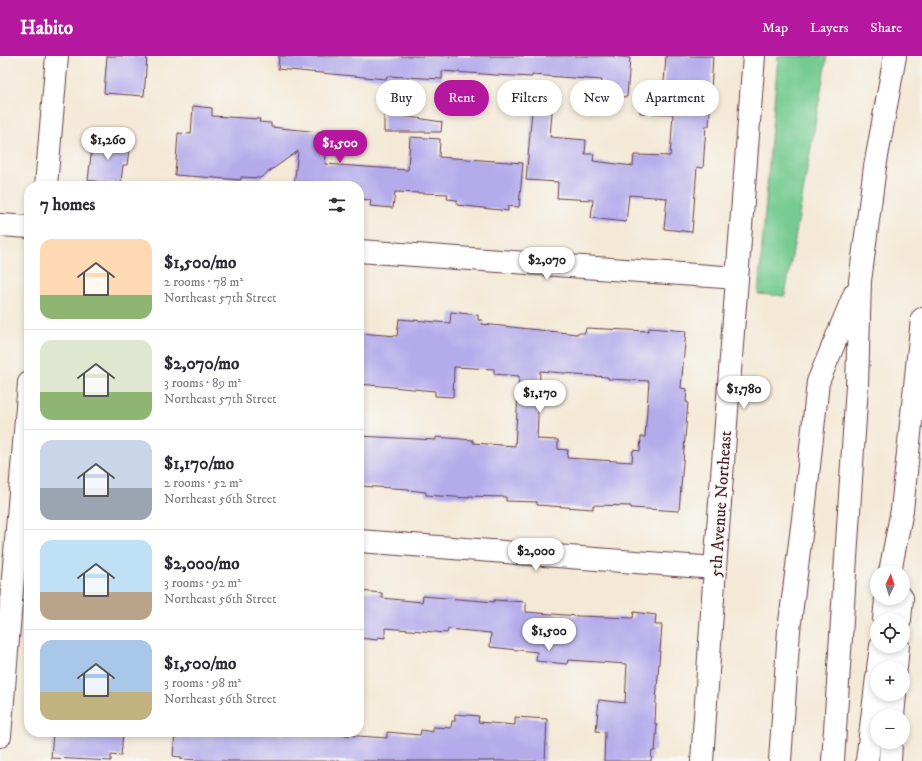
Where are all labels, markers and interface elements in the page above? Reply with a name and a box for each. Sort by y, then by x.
text: Habito [20,17,73,40]
text: Map [762,19,788,37]
text: Layers [810,19,848,37]
text: Share [870,19,902,37]
chip: Buy [376,80,426,116]
chip: Rent [434,80,489,116]
chip: Filters [497,80,562,116]
chip: New [570,80,624,116]
chip: Apartment [632,80,719,116]
pin: $1,260 [75,127,141,161]
pin: $1,500 [307,130,373,164]
text: $1,260 [90,132,126,148]
text: $1,500 [322,135,358,151]
text: 7 homes [40,194,95,216]
icon: filters [326,194,348,216]
pin: $2,070 [514,247,580,281]
text: $1,500/mo [164,252,236,274]
text: $2,070 [528,252,566,268]
icon: home [72,255,120,303]
text: 2 rooms · 78 m² [164,274,243,290]
text: Northeast 57th Street [164,290,276,306]
text: $2,070/mo [164,353,239,375]
icon: home [72,356,120,404]
text: 3 rooms · 89 m² [164,375,241,391]
pin: $1,780 [711,376,777,410]
pin: $1,170 [507,380,573,414]
text: $1,780 [727,381,761,397]
text: $1,170 [523,385,557,401]
text: Northeast 57th Street [164,391,276,407]
street label: 5th Avenue Northeast [705,429,737,578]
text: $1,170/mo [164,453,234,475]
icon: home [72,456,120,504]
text: 2 rooms · 52 m² [164,475,243,491]
text: Northeast 56th Street [164,491,276,507]
pin: $2,000 [503,538,569,572]
text: $2,000 [517,543,555,559]
text: $2,000/mo [164,553,239,575]
icon: home [72,556,120,604]
north arrow [870,565,910,605]
map controls [870,565,910,749]
text: 3 rooms · 92 m² [164,575,241,591]
text: Northeast 56th Street [164,591,276,607]
button: locate [870,613,910,653]
pin: $1,500 [516,618,582,652]
text: $1,500 [531,623,567,639]
text: $1,500/mo [164,653,236,675]
icon: home [72,656,120,704]
button: + [870,661,910,701]
text: 3 rooms · 98 m² [164,675,241,691]
text: Northeast 56th Street [164,691,276,707]
button: − [870,709,910,749]

